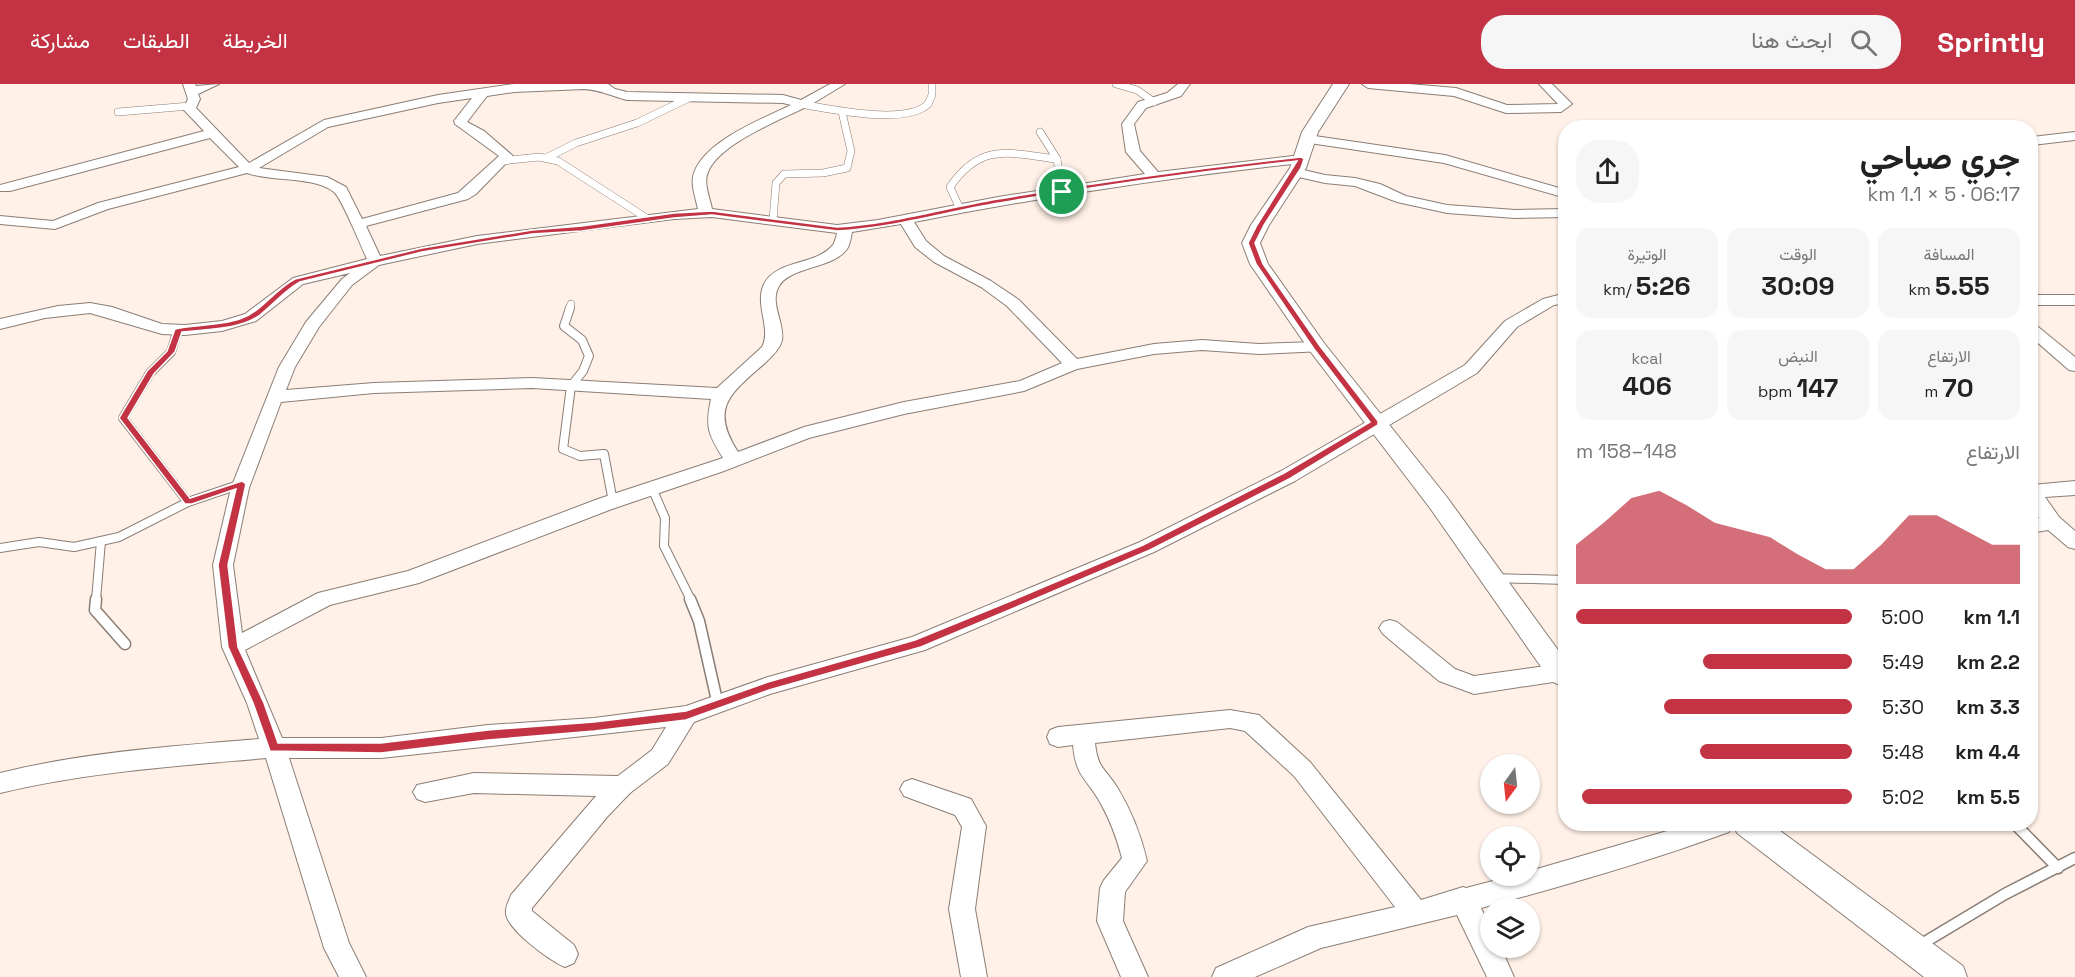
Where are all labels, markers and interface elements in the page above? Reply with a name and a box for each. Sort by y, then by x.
search box [1481,15,1901,69]
text: Sprintly [1937,24,2045,60]
text: ابحث هنا [1751,26,1832,54]
icon: search [1847,26,1880,59]
text: مشاركة [30,27,90,54]
text: الطبقات [123,27,190,54]
text: الخريطة [223,27,288,54]
text: جري صباحي [1860,137,2020,179]
button: share [1576,140,1639,203]
pin [1036,166,1087,217]
icon: arrive [1045,175,1078,208]
text: 06:17 · 5 × 1.1 km [1867,181,2020,207]
text: الوتيرة [1627,244,1667,265]
text: الوقت [1779,244,1817,265]
text: المسافة [1924,244,1974,265]
text: 5:26 [1636,269,1691,303]
text: 30:09 [1761,269,1835,303]
text: 5.55 [1935,269,1990,303]
text: /km [1603,279,1636,300]
text: km [1908,279,1935,300]
text: النبض [1778,346,1818,367]
text: الارتفاع [1927,346,1971,367]
text: kcal [1632,348,1662,369]
text: 406 [1622,369,1672,403]
text: 147 [1796,371,1838,405]
text: 70 [1942,371,1974,405]
text: bpm [1758,381,1796,402]
text: m [1924,381,1942,402]
text: 148–158 m [1576,438,1677,464]
text: الارتفاع [1966,439,2020,465]
text: 5:00 [1881,604,1924,630]
text: 1.1 km [1964,604,2020,630]
text: 5:49 [1882,649,1924,675]
text: 2.2 km [1957,649,2020,675]
text: 5:30 [1882,694,1924,720]
text: 3.3 km [1956,694,2020,720]
text: 5:48 [1882,739,1924,765]
text: 4.4 km [1955,739,2020,765]
north arrow [1480,754,1540,814]
map controls [1480,754,1540,958]
text: 5:02 [1882,784,1924,810]
text: 5.5 km [1957,784,2020,810]
button: locate [1480,826,1540,886]
button: layers [1480,898,1540,958]

